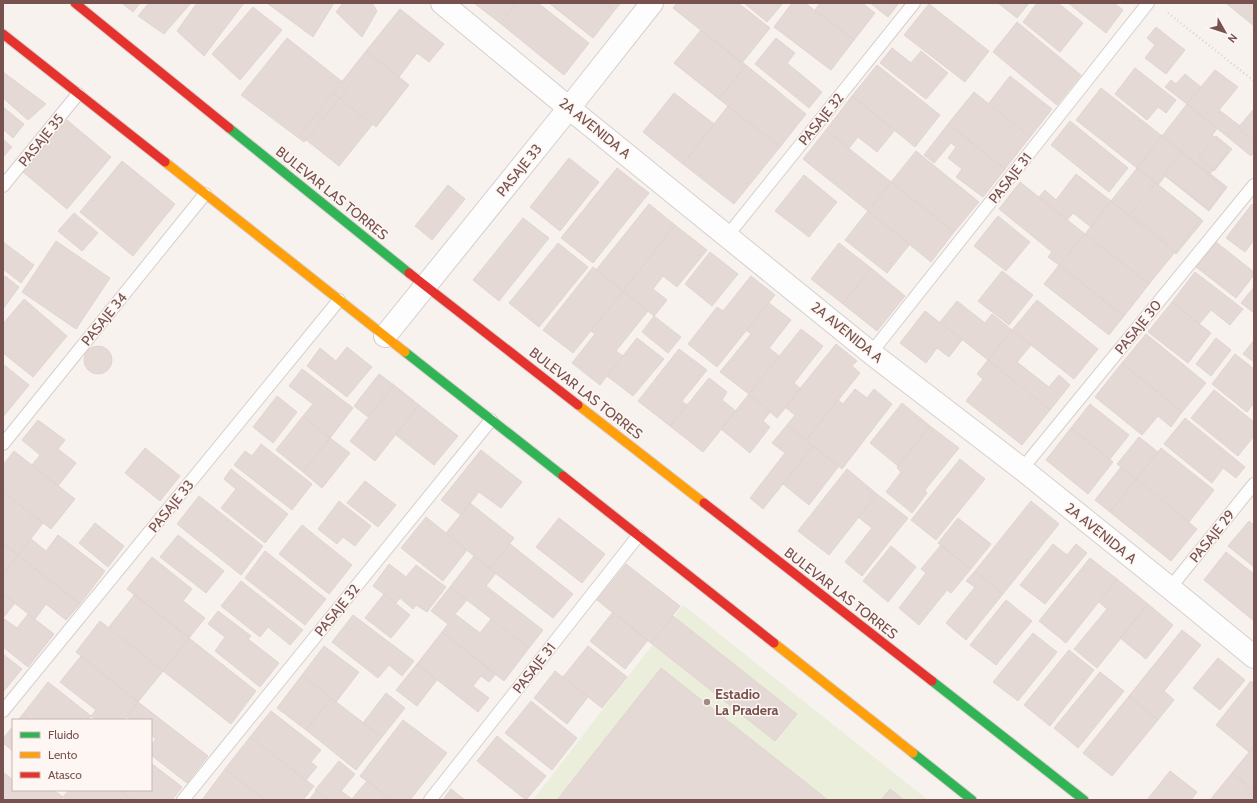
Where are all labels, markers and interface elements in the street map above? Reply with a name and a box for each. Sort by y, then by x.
north arrow [1205,12,1245,52]
text: N [1225,31,1241,46]
street label: PASAJE 32 [794,89,848,149]
street label: 2A AVENIDA A [555,94,635,163]
street label: PASAJE 35 [14,110,68,170]
street label: PASAJE 33 [492,140,546,200]
street label: BULEVAR LAS TORRES [272,142,392,244]
street label: PASAJE 31 [985,149,1035,207]
street label: PASAJE 34 [77,289,131,349]
street label: PASAJE 30 [1111,296,1165,358]
street label: 2A AVENIDA A [807,298,887,367]
street label: BULEVAR LAS TORRES [526,343,646,443]
street label: PASAJE 33 [144,476,198,536]
street label: 2A AVENIDA A [1061,499,1141,568]
street label: PASAJE 29 [1185,506,1239,566]
street label: BULEVAR LAS TORRES [781,543,901,643]
street label: PASAJE 32 [310,580,364,640]
street label: PASAJE 31 [509,639,559,697]
place label: Estadio La Pradera [715,685,779,719]
marker: Estadio La Pradera [702,697,712,707]
legend [12,719,152,791]
text: Fluido [48,727,80,742]
text: Lento [48,747,78,762]
text: Atasco [48,767,82,782]

